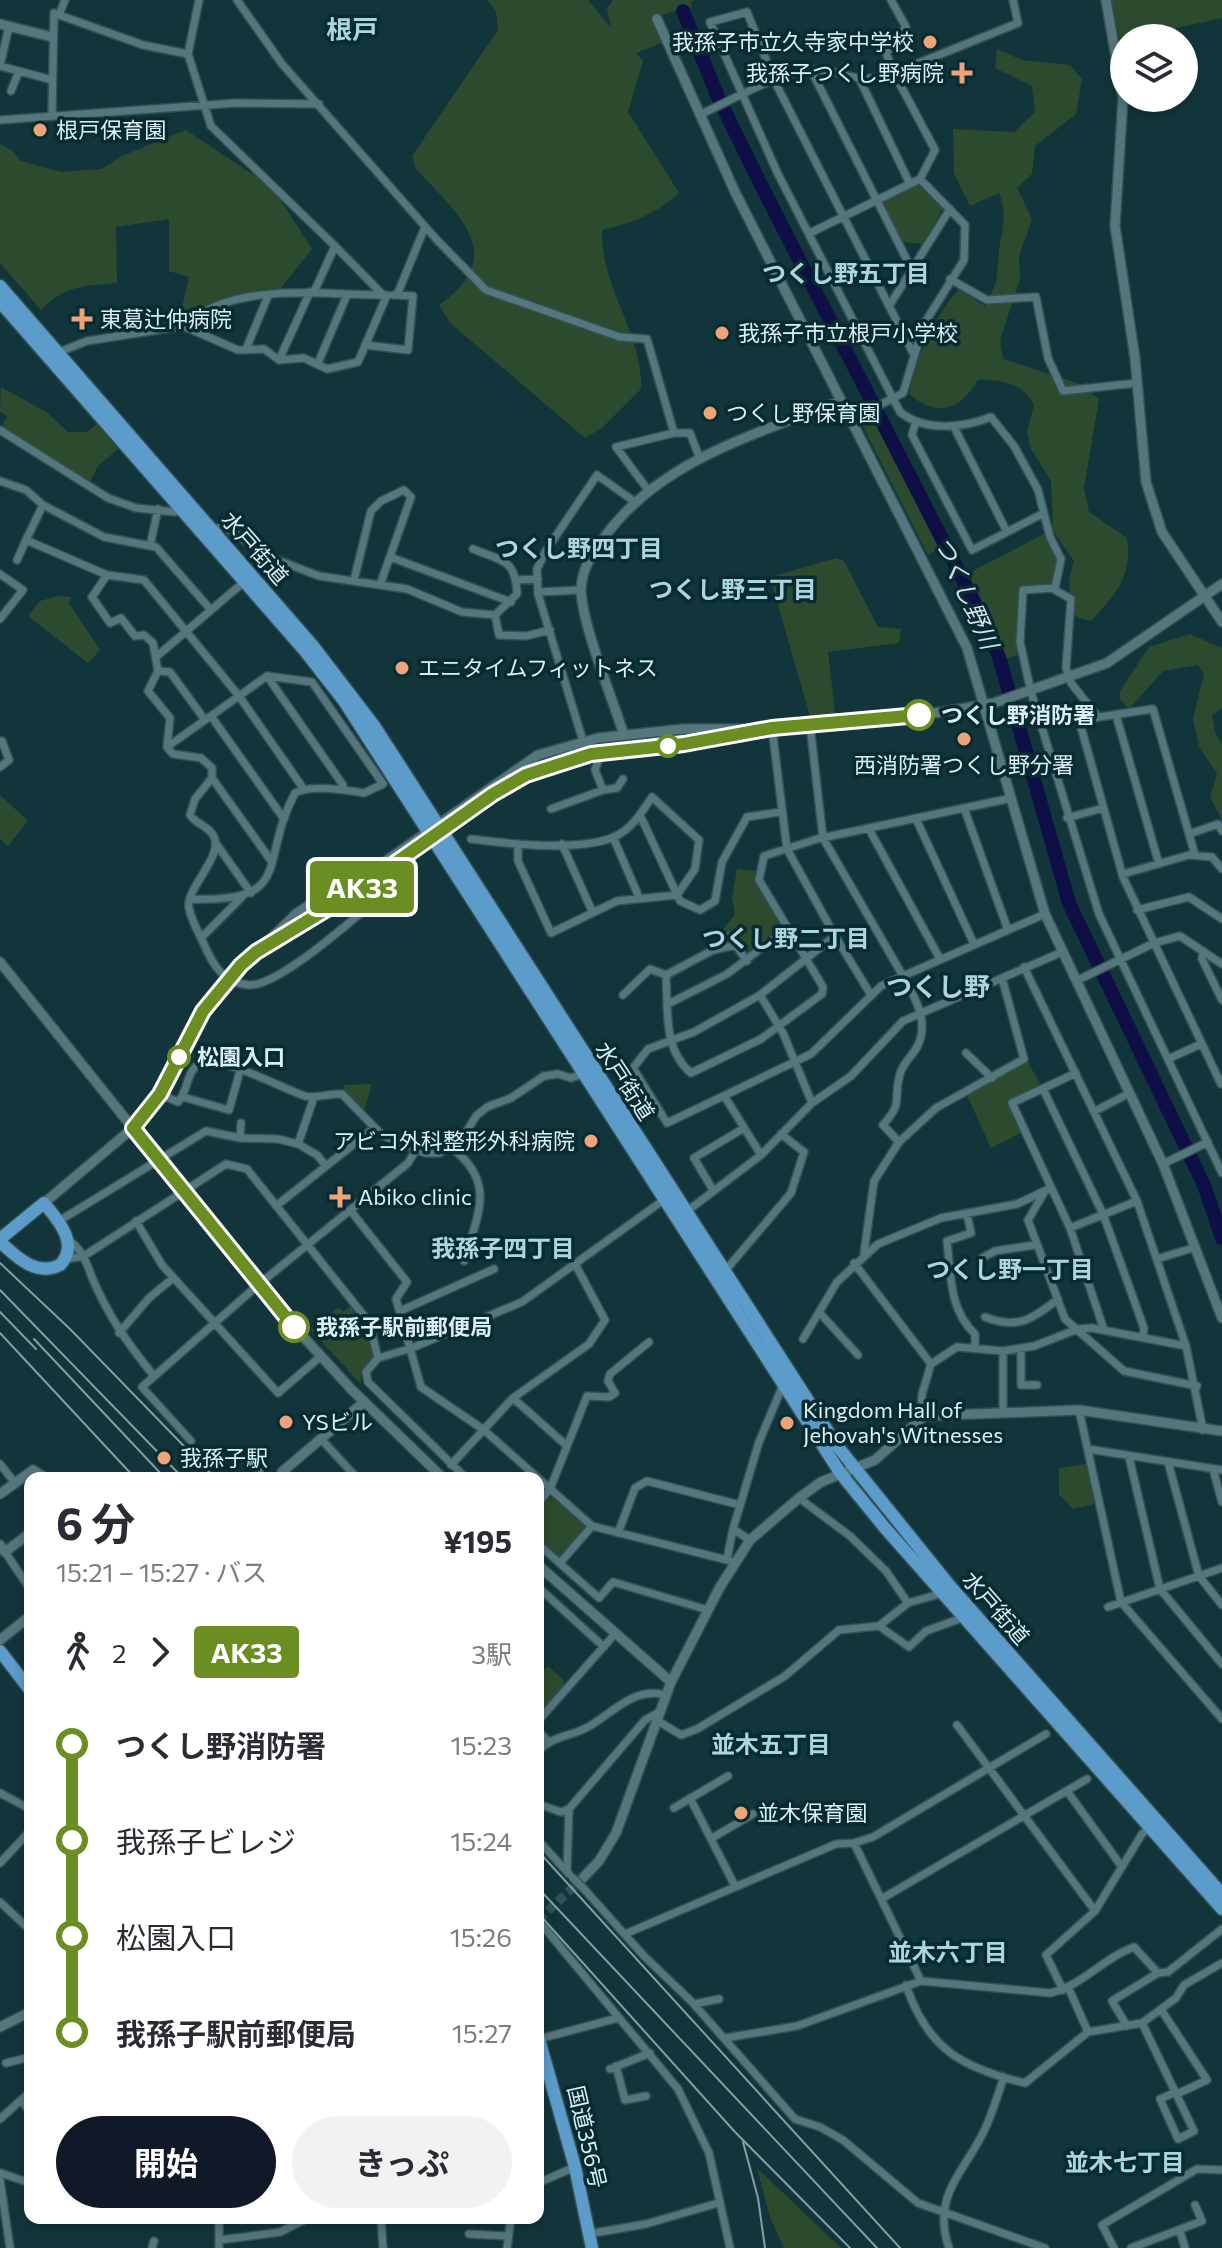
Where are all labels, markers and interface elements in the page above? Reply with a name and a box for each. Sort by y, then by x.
district label: 根戸 [326,13,378,44]
map controls [1110,24,1198,112]
button: layers [1110,24,1198,112]
place label: 我孫子市立久寺家中学校 [672,28,914,55]
marker: 我孫子市立久寺家中学校 [921,33,939,51]
place label: 我孫子つくし野病院 [746,59,944,86]
marker: 我孫子つくし野病院 [951,62,973,84]
place label: 根戸保育園 [56,116,166,143]
marker: 根戸保育園 [31,121,49,139]
district label: つくし野五丁目 [762,258,930,287]
place label: 東葛辻仲病院 [100,305,232,332]
marker: 東葛辻仲病院 [71,308,93,330]
place label: 我孫子市立根戸小学校 [738,319,958,346]
marker: 我孫子市立根戸小学校 [713,324,731,342]
place label: つくし野保育園 [726,399,880,426]
marker: つくし野保育園 [701,404,719,422]
street label: 水戸街道 [216,506,294,590]
water label: つくし野川 [930,532,1006,656]
district label: つくし野四丁目 [495,533,663,562]
district label: つくし野三丁目 [649,574,817,603]
place label: エニタイムフィットネス [418,654,658,681]
marker: エニタイムフィットネス [393,659,411,677]
marker: つくし野消防署 [904,700,934,730]
place label: つくし野消防署 [941,701,1095,728]
marker: 西消防署つくし野分署 [955,730,973,748]
unlabelled marker [657,735,679,757]
place label: 西消防署つくし野分署 [854,751,1074,778]
line badge: AK33 [306,861,418,913]
text: AK33 [326,870,398,904]
district label: つくし野二丁目 [702,923,870,952]
district label: つくし野 [886,970,990,1001]
street label: 水戸街道 [590,1036,661,1125]
place label: 松園入口 [197,1043,285,1070]
marker: 松園入口 [168,1046,190,1068]
place label: アビコ外科整形外科病院 [333,1127,575,1154]
marker: アビコ外科整形外科病院 [582,1132,600,1150]
place label: Abiko clinic [358,1183,472,1210]
marker: Abiko clinic [329,1186,351,1208]
district label: 我孫子四丁目 [431,1233,575,1262]
district label: つくし野一丁目 [926,1254,1094,1283]
marker: 我孫子駅前郵便局 [279,1312,309,1342]
place label: 我孫子駅前郵便局 [316,1313,492,1340]
place label: Kingdom Hall of Jehovah's Witnesses [803,1396,1003,1448]
place label: YSビル [302,1408,373,1435]
marker: YSビル [277,1413,295,1431]
marker: Kingdom Hall of Jehovah's Witnesses [778,1414,796,1432]
place label: 我孫子駅 [180,1444,268,1471]
marker: 我孫子駅 [155,1449,173,1467]
text: 6 分 [56,1495,136,1549]
text: ¥195 [443,1522,512,1559]
text: 15:21 – 15:27 · バス [56,1556,267,1587]
street label: 水戸街道 [957,1566,1035,1650]
icon: walk [56,1630,100,1674]
icon: forward [138,1630,182,1674]
text: AK33 [210,1635,283,1669]
text: 2 [112,1637,126,1668]
text: 3駅 [471,1638,512,1669]
text: つくし野消防署 [116,1726,326,1763]
text: 15:23 [451,1729,512,1760]
district label: 並木五丁目 [711,1729,831,1758]
place label: 並木保育園 [757,1799,867,1826]
marker: 並木保育園 [732,1804,750,1822]
text: 我孫子ビレジ [116,1822,296,1859]
text: 15:24 [450,1825,512,1856]
text: 松園入口 [116,1918,236,1955]
text: 15:26 [450,1921,512,1952]
district label: 並木六丁目 [888,1937,1008,1966]
text: 我孫子駅前郵便局 [116,2014,356,2051]
text: 15:27 [452,2017,512,2048]
street label: 国道356号 [563,2083,612,2191]
button: 開始 [56,2116,276,2208]
button: きっぷ [292,2116,512,2208]
district label: 並木七丁目 [1065,2147,1185,2176]

